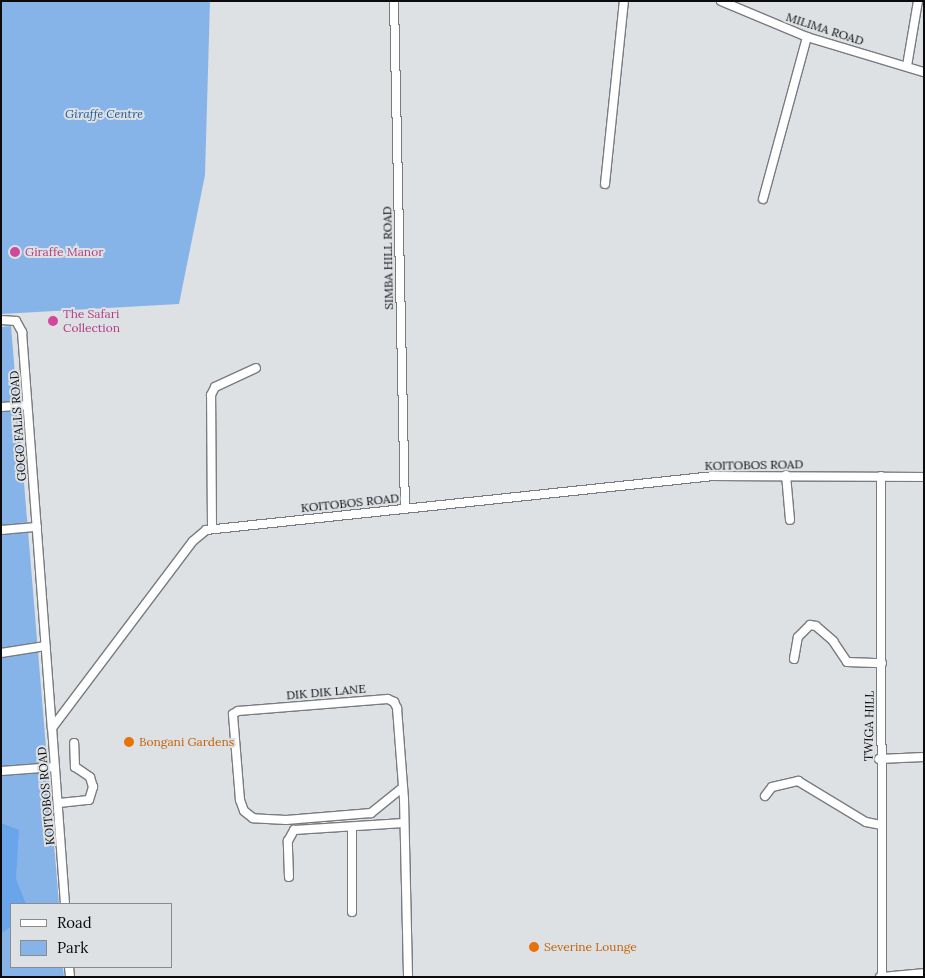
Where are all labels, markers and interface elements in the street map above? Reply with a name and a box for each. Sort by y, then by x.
street label: MILIMA ROAD [784,10,866,48]
park label: Giraffe Centre [65,107,143,121]
street label: SIMBA HILL ROAD [380,206,396,310]
place label: Giraffe Manor [25,245,103,259]
marker: Giraffe Manor [9,246,21,258]
place label: The Safari Collection [63,307,120,335]
marker: The Safari Collection [47,315,59,327]
street label: GOGO FALLS ROAD [7,370,29,482]
street label: KOITOBOS ROAD [705,457,803,473]
street label: KOITOBOS ROAD [300,491,400,515]
street label: DIK DIK LANE [286,681,366,703]
street label: TWIGA HILL [861,691,877,761]
place label: Bongani Gardens [139,735,234,749]
marker: Bongani Gardens [123,736,135,748]
street label: KOITOBOS ROAD [35,746,57,846]
legend [10,903,172,968]
text: Road [57,913,92,932]
text: Park [57,938,88,957]
place label: Severine Lounge [544,940,637,954]
marker: Severine Lounge [528,941,540,953]

